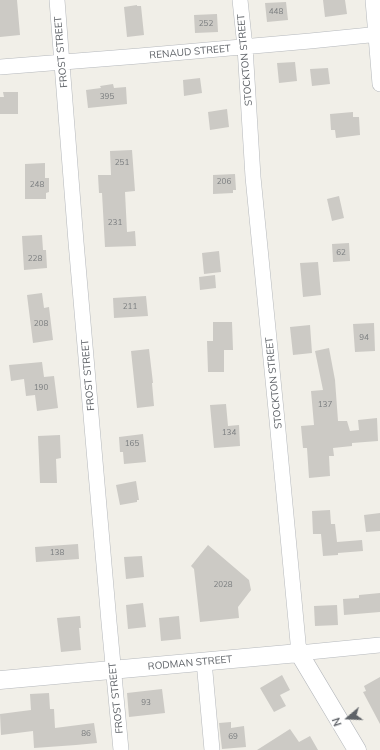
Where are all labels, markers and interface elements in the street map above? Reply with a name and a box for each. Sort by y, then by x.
house number: 448 [269,7,283,17]
street label: STOCKTON STREET [235,13,255,107]
street label: FROST STREET [52,16,70,88]
house number: 252 [199,19,213,29]
street label: RENAUD STREET [149,42,231,62]
house number: 395 [100,92,114,102]
house number: 251 [115,158,129,168]
house number: 206 [217,177,231,187]
house number: 248 [30,180,44,190]
house number: 231 [108,218,122,228]
house number: 62 [336,248,346,258]
house number: 228 [28,254,42,264]
house number: 211 [123,302,137,312]
house number: 208 [34,319,48,329]
house number: 94 [359,333,369,343]
street label: STOCKTON STREET [263,336,285,430]
street label: FROST STREET [79,339,97,411]
house number: 190 [34,383,48,393]
house number: 137 [318,400,332,410]
house number: 134 [222,428,236,438]
house number: 165 [125,439,139,449]
house number: 138 [50,548,64,558]
house number: 2028 [213,580,233,590]
street label: RODMAN STREET [147,653,233,673]
street label: FROST STREET [106,662,126,734]
house number: 93 [141,698,151,708]
north arrow [328,698,368,738]
text: N [329,716,345,728]
house number: 86 [81,729,91,739]
house number: 69 [228,732,238,742]

